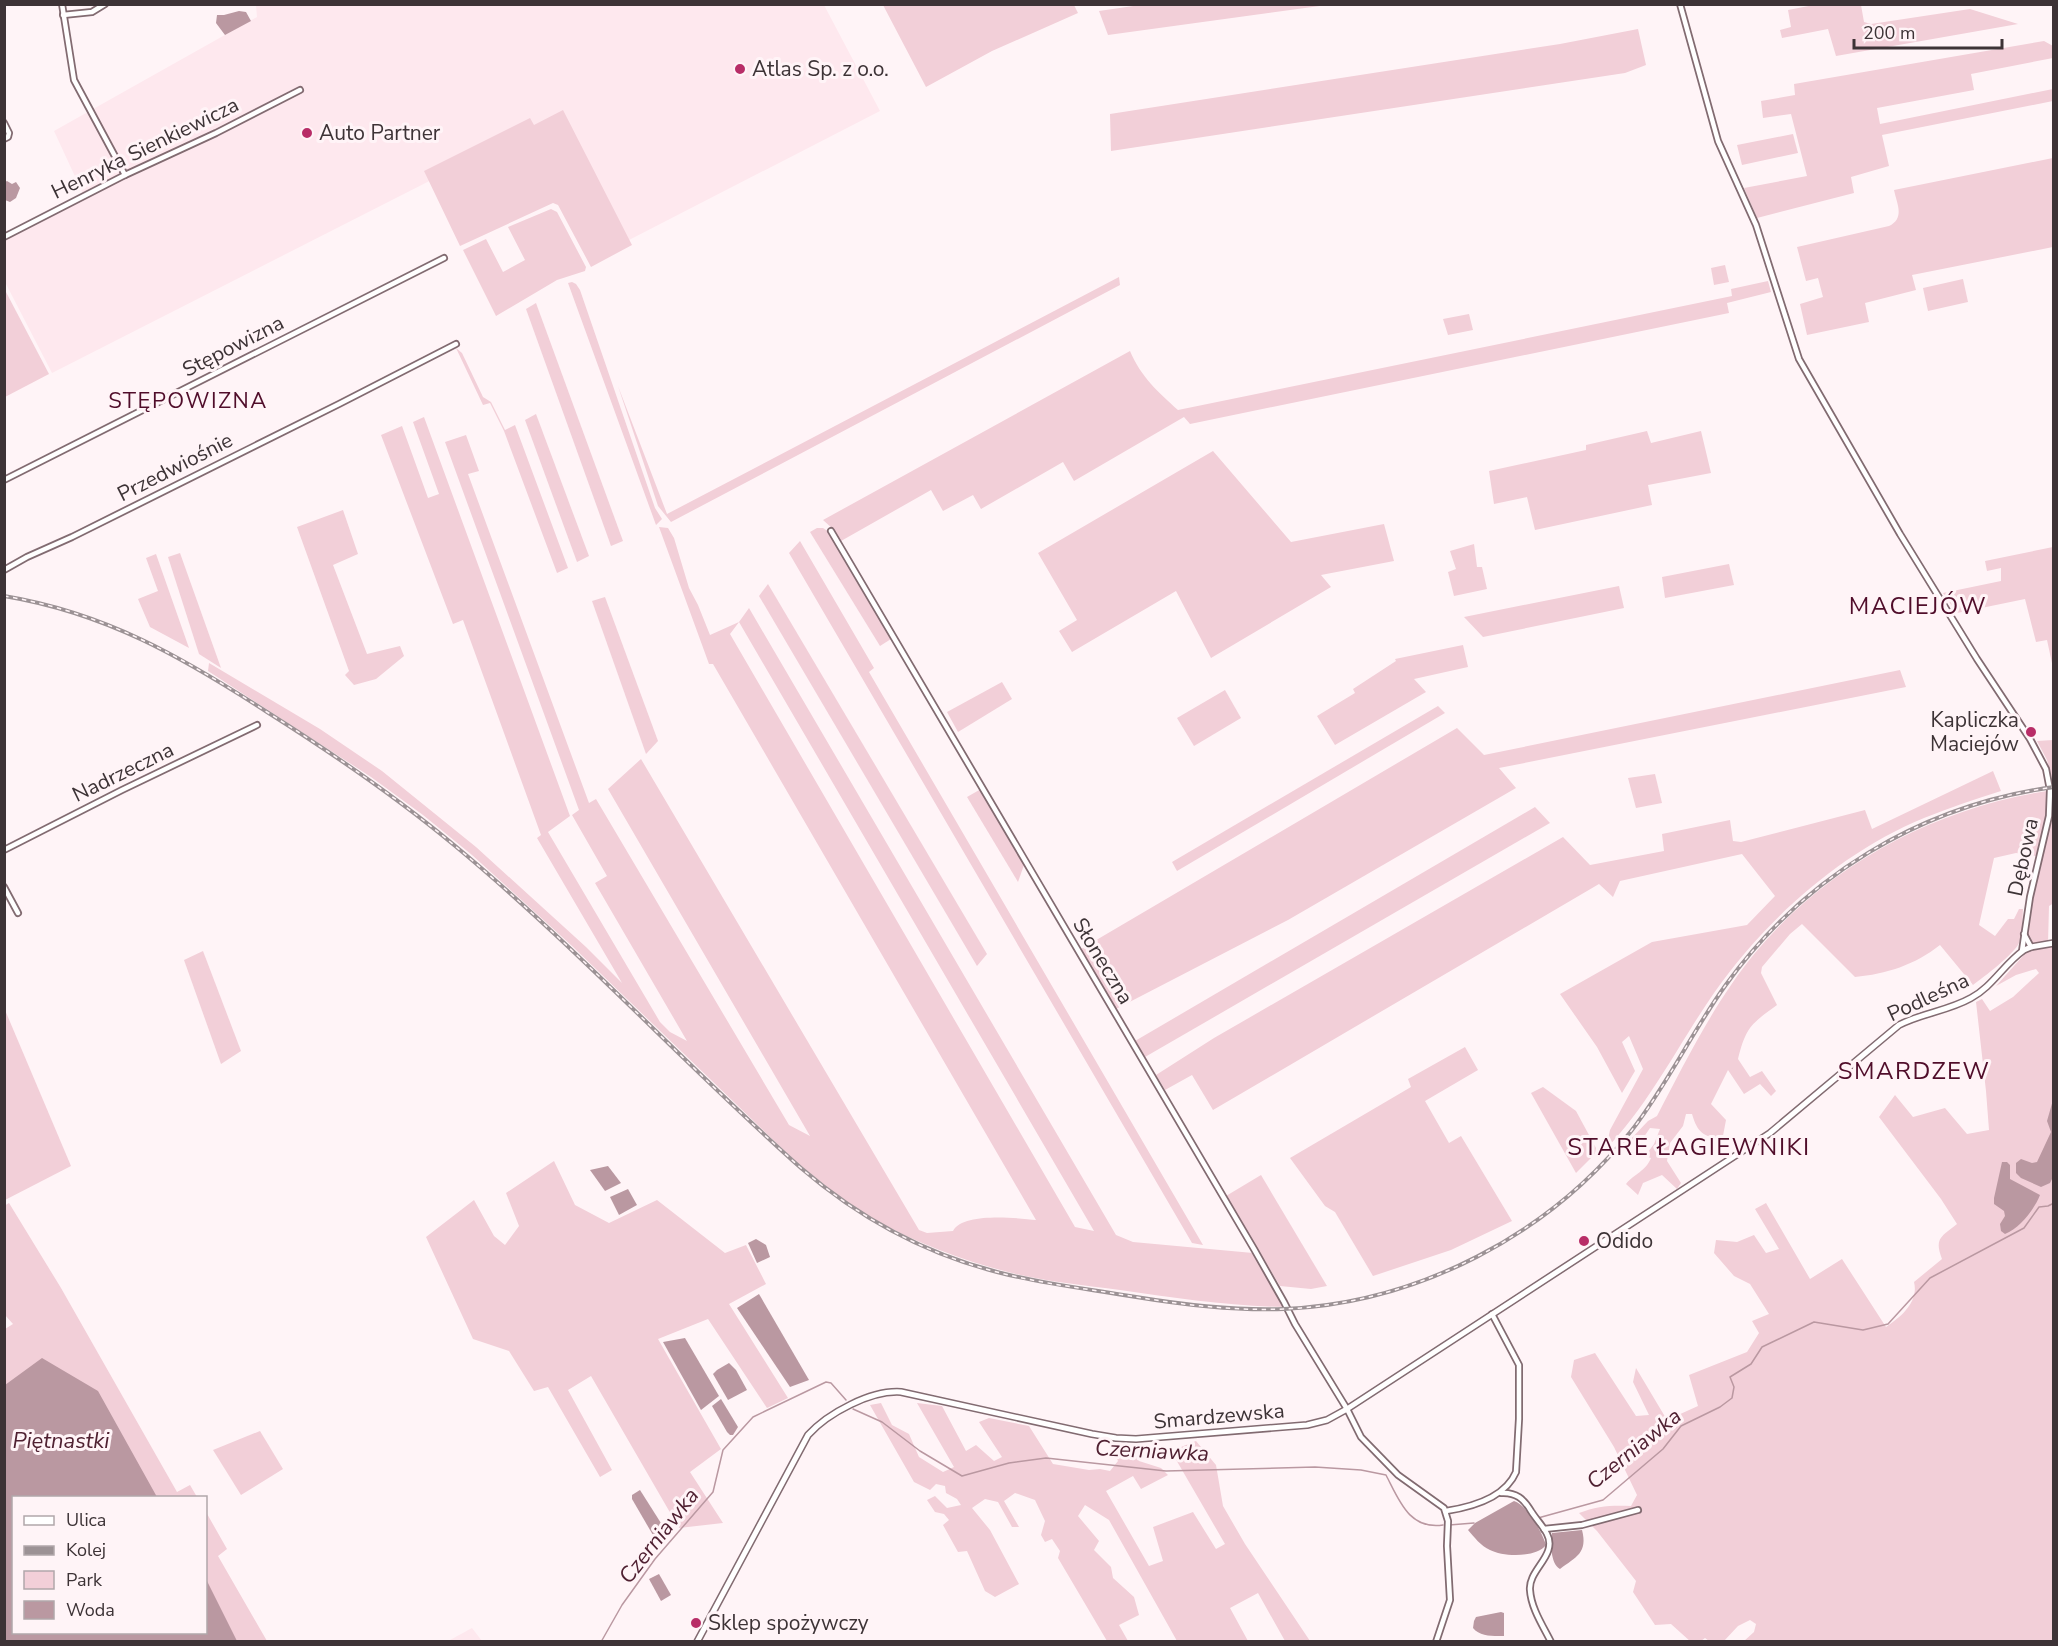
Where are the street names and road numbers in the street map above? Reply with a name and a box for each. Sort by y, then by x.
street label: Henryka Sienkiewicza [47,90,243,206]
street label: Stępowizna [177,308,289,384]
street label: Przedwiośnie [113,426,237,508]
street label: Nadrzeczna [68,735,178,809]
street label: Dębowa [2001,815,2045,899]
street label: Słoneczna [1066,913,1140,1009]
street label: Podleśna [1883,966,1973,1028]
street label: Smardzewska [1152,1396,1286,1436]

